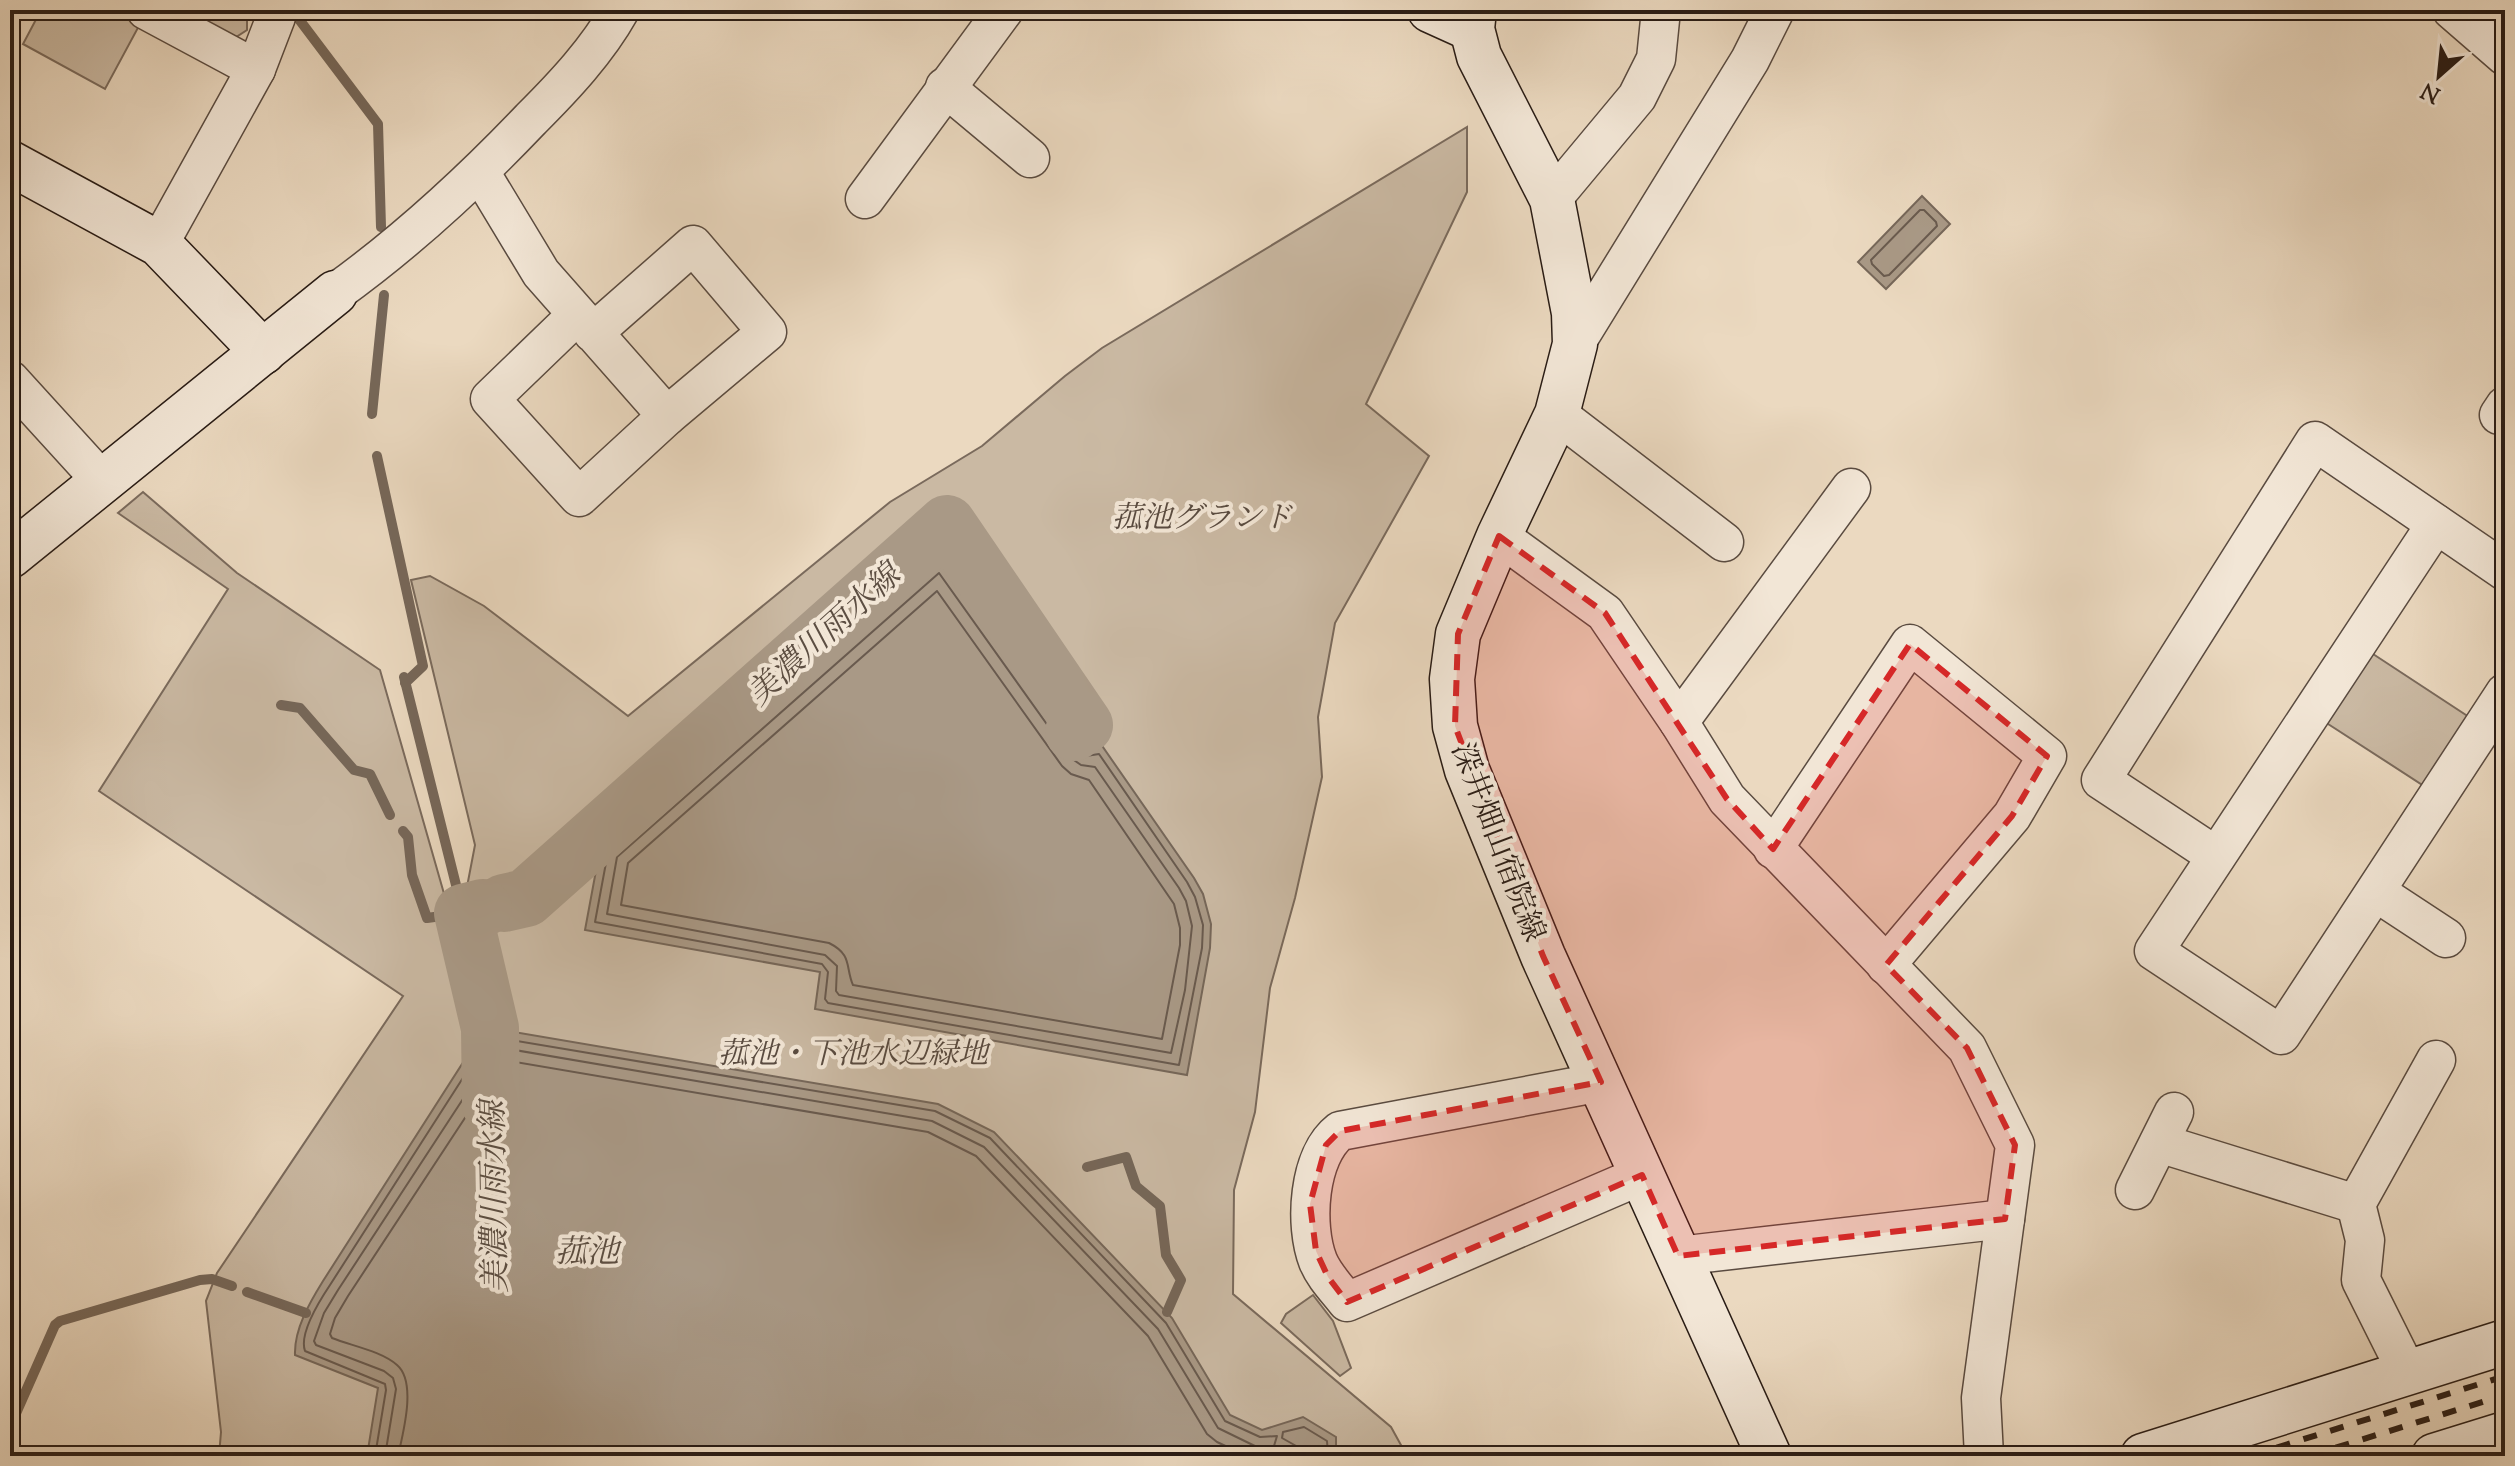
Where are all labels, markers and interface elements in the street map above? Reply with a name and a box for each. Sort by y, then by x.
north arrow [2399,36,2479,116]
text: N [2416,73,2446,109]
park label: 菰池グランド [1112,498,1293,541]
water label: 美濃川雨水線 [738,552,915,718]
street label: 深井畑山宿院線 [1439,737,1554,949]
park label: 菰池・下池水辺緑地 [718,1034,991,1077]
water label: 美濃川雨水線 [471,1097,521,1293]
water label: 菰池 [555,1231,622,1277]

